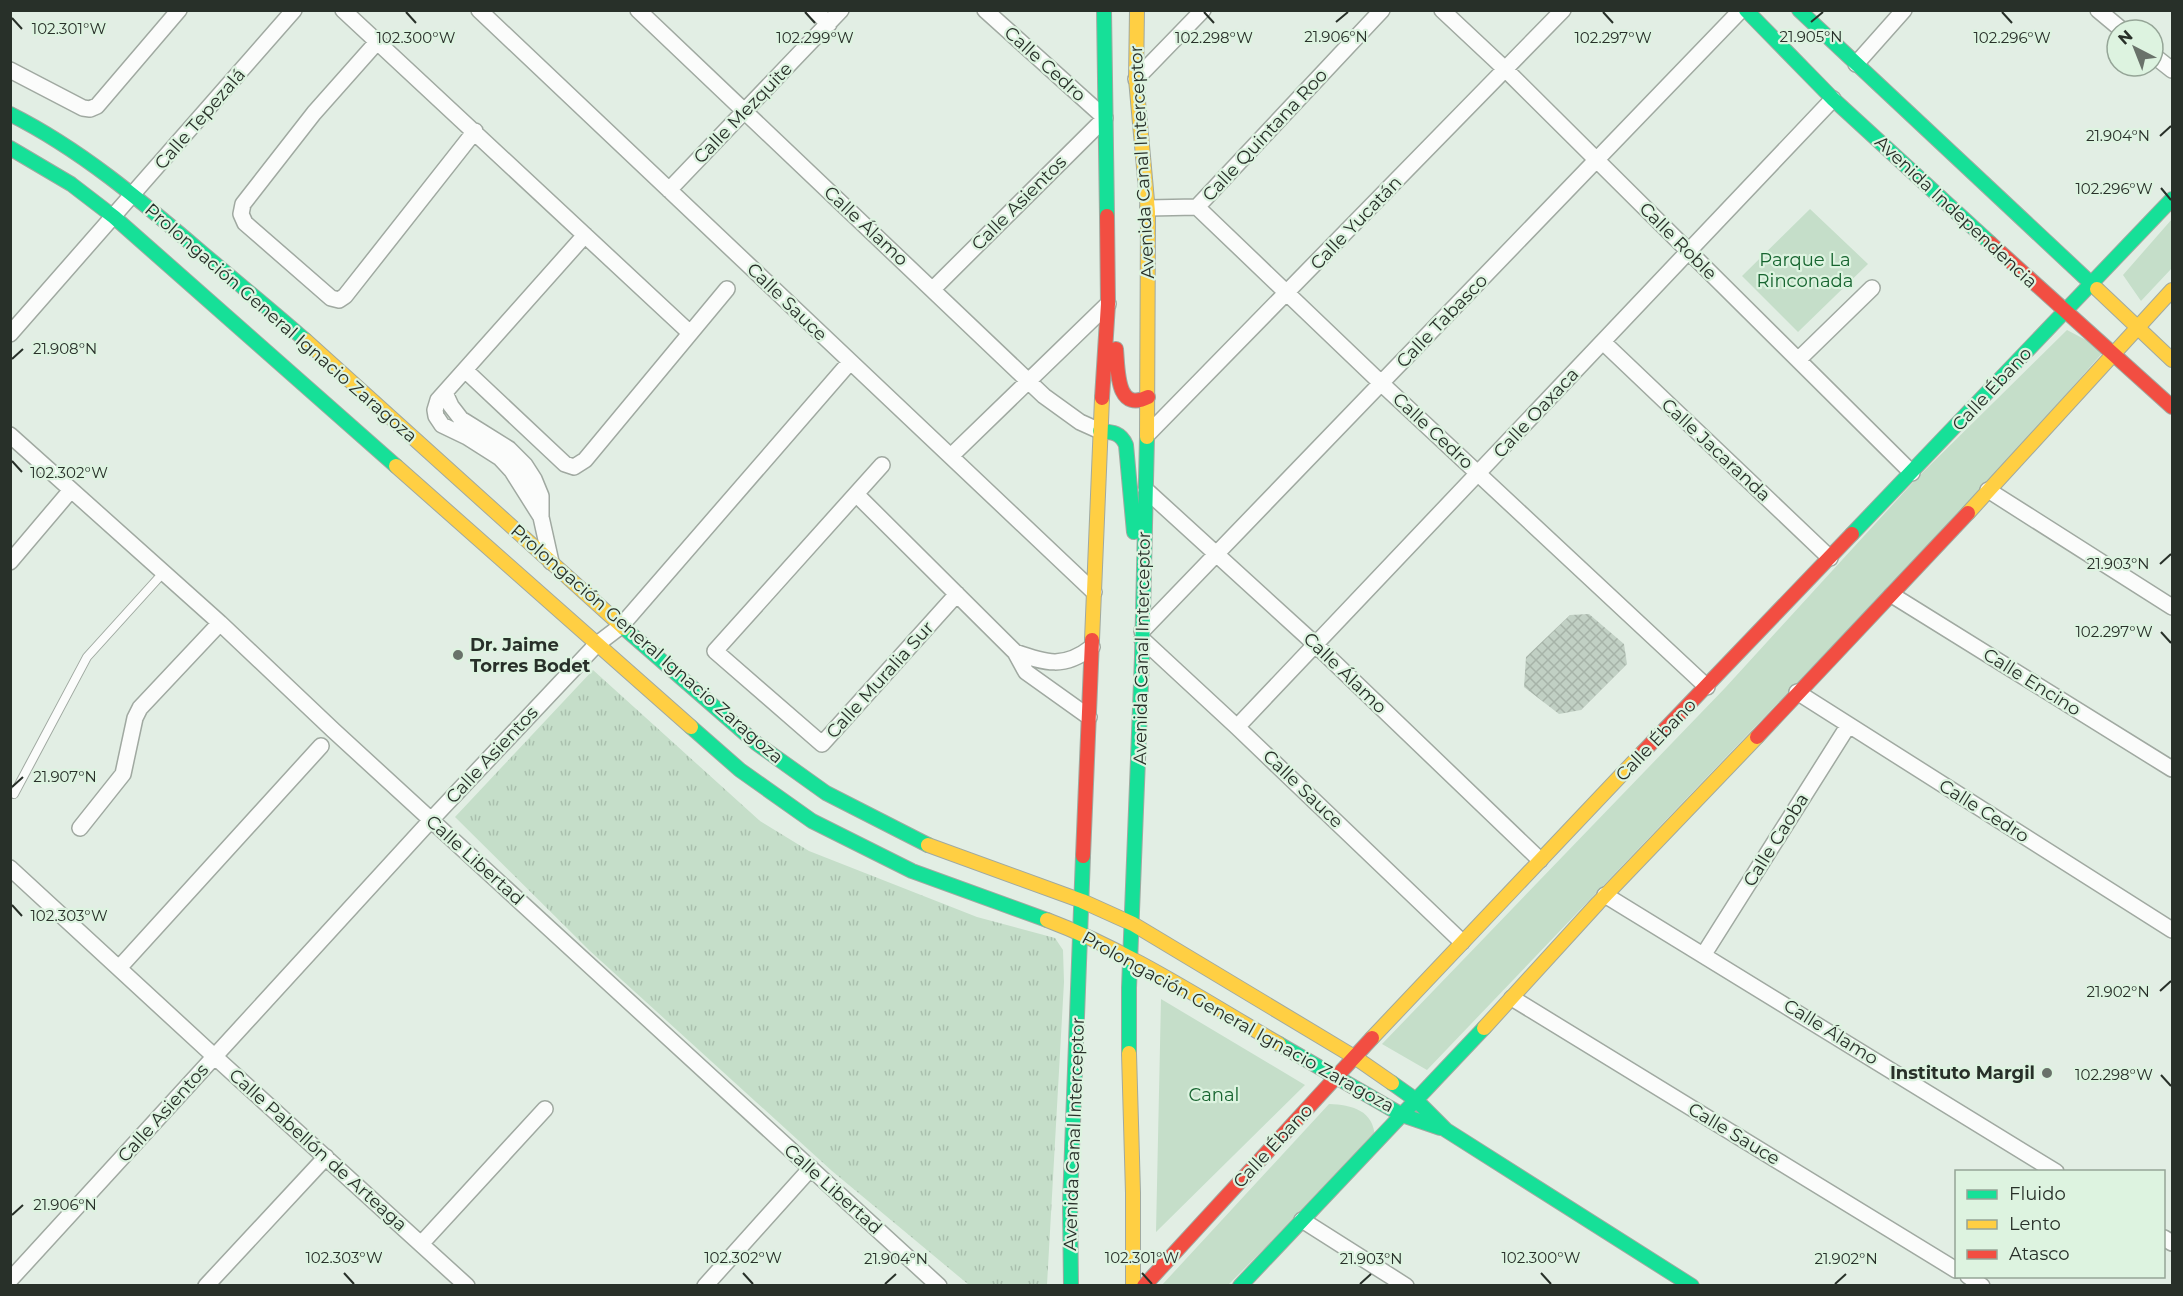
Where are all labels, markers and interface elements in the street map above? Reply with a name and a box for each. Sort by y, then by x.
north arrow [2105,18,2165,78]
text: 102.301°W [32,19,107,38]
street label: Calle Cedro [1000,22,1090,106]
text: N [2114,26,2136,49]
text: 21.906°N [1304,27,1368,46]
text: 21.905°N [1780,27,1842,46]
text: 102.300°W [376,28,456,47]
text: 102.299°W [776,28,854,47]
text: 102.298°W [1175,28,1253,47]
text: 102.297°W [1574,28,1652,47]
text: 102.296°W [1973,28,2051,47]
street label: Avenida Canal Interceptor [1125,45,1159,279]
street label: Calle Mezquite [689,58,797,168]
street label: Calle Tepezalá [150,64,250,174]
street label: Calle Quintana Roo [1198,64,1332,206]
text: 21.904°N [2086,126,2150,145]
street label: Avenida Independencia [1870,131,2042,293]
street label: Calle Asientos [967,151,1071,255]
street label: Calle Yucatán [1306,172,1406,274]
text: 102.296°W [2075,179,2153,198]
street label: Calle Álamo [819,181,913,271]
street label: Calle Roble [1635,198,1721,284]
street label: Prolongación General Ignacio Zaragoza [140,199,422,447]
park label: Parque La Rinconada [1757,249,1853,292]
street label: Calle Sauce [742,258,832,346]
street label: Calle Tabasco [1392,270,1492,372]
text: 21.908°N [33,339,97,358]
street label: Calle Ébano [1948,342,2036,436]
street label: Calle Oaxaca [1489,363,1583,463]
street label: Calle Cedro [1388,388,1478,474]
street label: Calle Jacaranda [1657,394,1775,506]
text: 102.302°W [30,463,108,482]
street label: Prolongación General Ignacio Zaragoza [506,520,788,768]
street label: Avenida Canal Interceptor [1129,531,1155,765]
text: 21.903°N [2087,554,2149,573]
street label: Calle Muralia Sur [822,617,938,743]
text: 102.297°W [2075,622,2153,641]
street label: Calle Álamo [1299,628,1391,718]
place label: Dr. Jaime Torres Bodet [470,634,591,677]
street label: Calle Encino [1979,643,2085,721]
marker: Dr. Jaime Torres Bodet [451,648,465,662]
street label: Calle Ébano [1611,694,1701,786]
street label: Calle Asientos [441,702,543,808]
street label: Calle Sauce [1258,745,1348,833]
text: 21.907°N [33,767,97,786]
street label: Calle Cedro [1935,775,2033,847]
street label: Calle Caoba [1739,789,1813,891]
street label: Calle Libertad [421,810,529,910]
text: 102.303°W [30,906,108,925]
street label: Prolongación General Ignacio Zaragoza [1078,927,1398,1117]
text: 21.902°N [2086,982,2150,1001]
street label: Calle Álamo [1780,994,1882,1070]
street label: Avenida Canal Interceptor [1059,1017,1089,1251]
street label: Calle Asientos [113,1059,213,1167]
place label: Instituto Margil [1890,1062,2035,1084]
street label: Calle Pabellón de Arteaga [224,1064,412,1236]
text: 102.298°W [2075,1065,2153,1084]
marker: Instituto Margil [2040,1066,2054,1080]
park label: Canal [1189,1084,1239,1106]
street label: Calle Sauce [1684,1098,1784,1170]
street label: Calle Ébano [1229,1099,1317,1193]
street label: Calle Libertad [779,1139,887,1239]
legend [1955,1170,2165,1278]
text: Fluido [2009,1183,2066,1205]
text: 21.906°N [33,1195,97,1214]
text: Lento [2009,1213,2061,1235]
text: Atasco [2009,1243,2069,1265]
text: 102.303°W [305,1248,383,1267]
text: 102.302°W [704,1248,782,1267]
text: 102.301°W [1105,1248,1180,1267]
text: 102.300°W [1501,1248,1581,1267]
text: 21.904°N [864,1249,928,1268]
text: 21.903°N [1340,1249,1402,1268]
text: 21.902°N [1814,1249,1878,1268]

